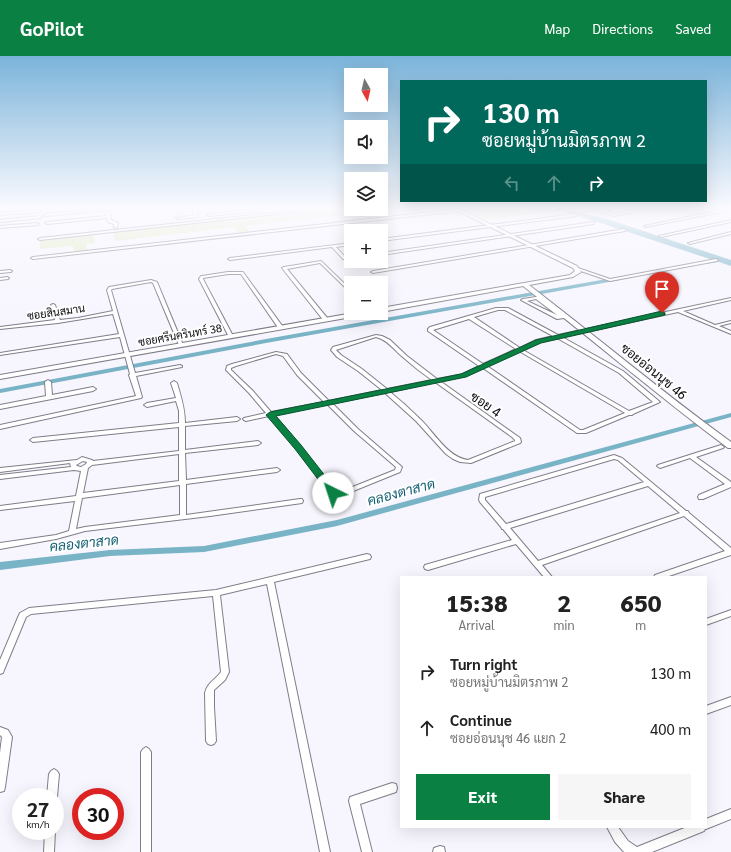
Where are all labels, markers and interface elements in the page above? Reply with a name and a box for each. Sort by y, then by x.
text: GoPilot [20,16,84,40]
text: Map [544,19,570,37]
text: Directions [592,19,653,37]
text: Saved [675,19,711,37]
north arrow [344,68,388,112]
map controls [344,68,388,320]
text: 130 m [482,93,560,129]
icon: right [416,96,468,148]
button: sound [344,120,388,164]
text: ซอยหมู่บ้านมิตรภาพ 2 [482,128,646,151]
button: layers [344,172,388,216]
icon: left [501,172,523,194]
icon: ahead [543,172,565,194]
icon: right [585,172,607,194]
button: + [344,224,388,268]
pin [645,272,679,313]
button: − [344,276,388,320]
icon: arrive [651,278,673,300]
street label: ซอยสินสมาน [26,300,86,323]
street label: ซอยศรีนครินทร์ 38 [137,320,223,349]
street label: ซอยอ่อนนุช 46 [617,339,691,404]
street label: ซอย 4 [468,387,505,420]
position arrow [312,472,354,514]
water label: คลองตาสาด [365,473,437,509]
water label: คลองตาสาด [48,529,119,555]
text: 15:38 [446,586,508,618]
text: 2 [557,586,571,618]
text: 650 [620,586,661,618]
text: Arrival [459,616,495,633]
text: min [553,616,575,633]
text: m [635,616,646,633]
text: Turn right [450,654,517,673]
icon: right [416,661,438,683]
text: 130 m [650,663,691,682]
text: ซอยหมู่บ้านมิตรภาพ 2 [450,673,568,690]
text: Continue [450,710,512,729]
icon: ahead [416,717,438,739]
text: 400 m [650,719,691,738]
text: ซอยอ่อนนุช 46 แยก 2 [450,729,566,746]
button: Exit [416,774,550,820]
button: Share [558,774,691,820]
speed limit sign: 30 [72,788,124,840]
text: 27 [27,796,49,822]
text: km/h [27,817,50,830]

